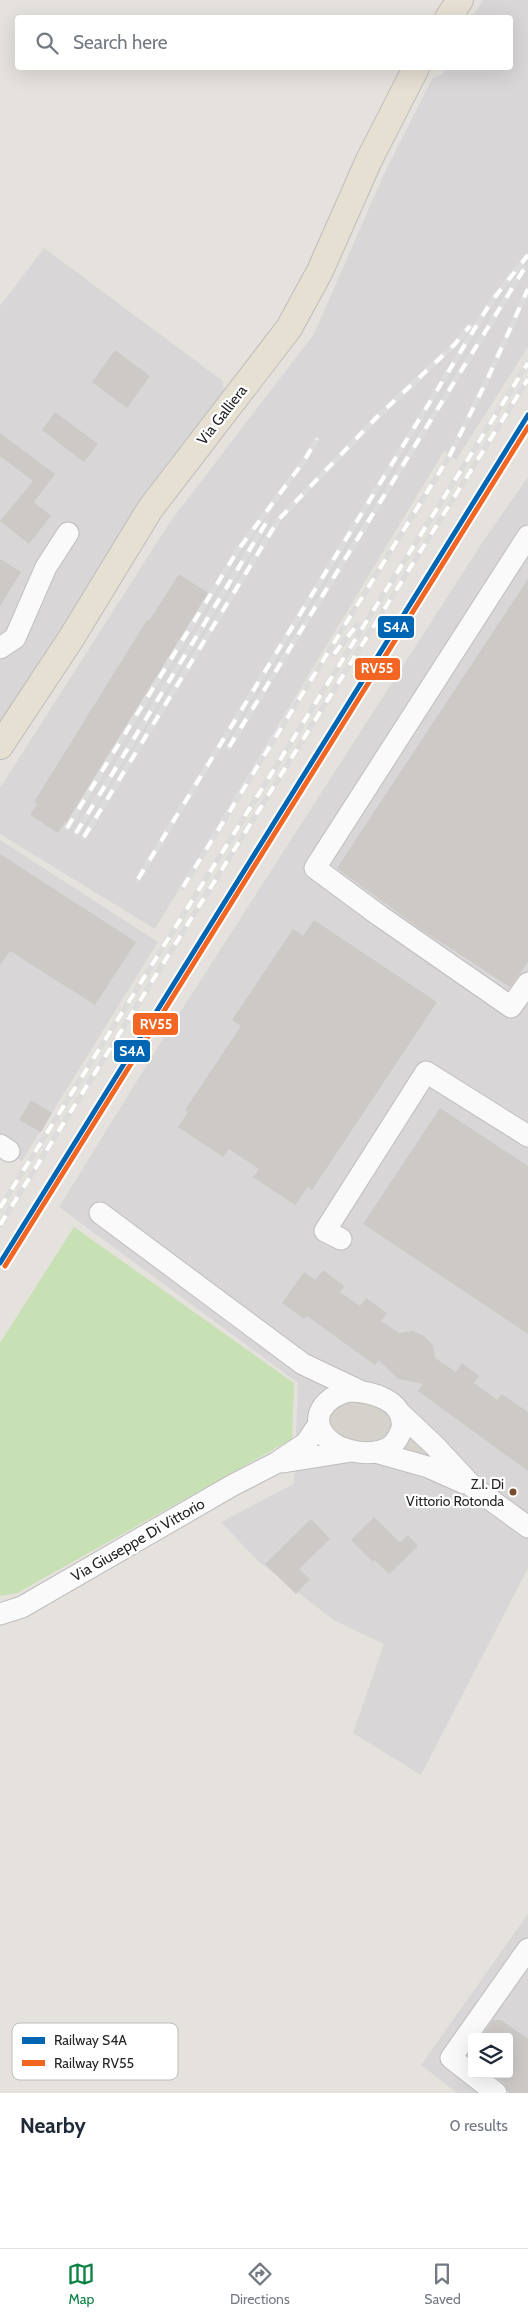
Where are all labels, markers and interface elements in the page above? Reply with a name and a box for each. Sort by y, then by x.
search box [15,15,513,70]
icon: search [33,29,61,57]
text: Search here [73,31,167,54]
street label: Via Galliera [193,381,251,448]
line badge: S4A [377,615,415,639]
text: S4A [383,618,409,636]
line badge: RV55 [354,657,401,681]
text: RV55 [361,659,393,677]
line badge: RV55 [132,1012,179,1036]
text: RV55 [140,1015,172,1033]
line badge: S4A [113,1039,151,1063]
text: S4A [119,1042,145,1060]
place label: Z.I. Di Vittorio Rotonda [406,1475,504,1510]
marker: Z.I. Di Vittorio Rotonda [508,1487,518,1497]
street label: Via Giuseppe Di Vittorio [68,1494,208,1586]
legend [12,2023,178,2080]
text: Railway S4A [54,2031,127,2049]
map controls [468,2033,513,2078]
button: layers [468,2033,513,2078]
text: Railway RV55 [54,2054,134,2072]
text: Nearby [20,2113,86,2138]
text: 0 results [449,2116,508,2135]
tab: Map [67,2260,95,2308]
tab: Directions [230,2260,290,2308]
tab: Saved [424,2260,461,2308]

